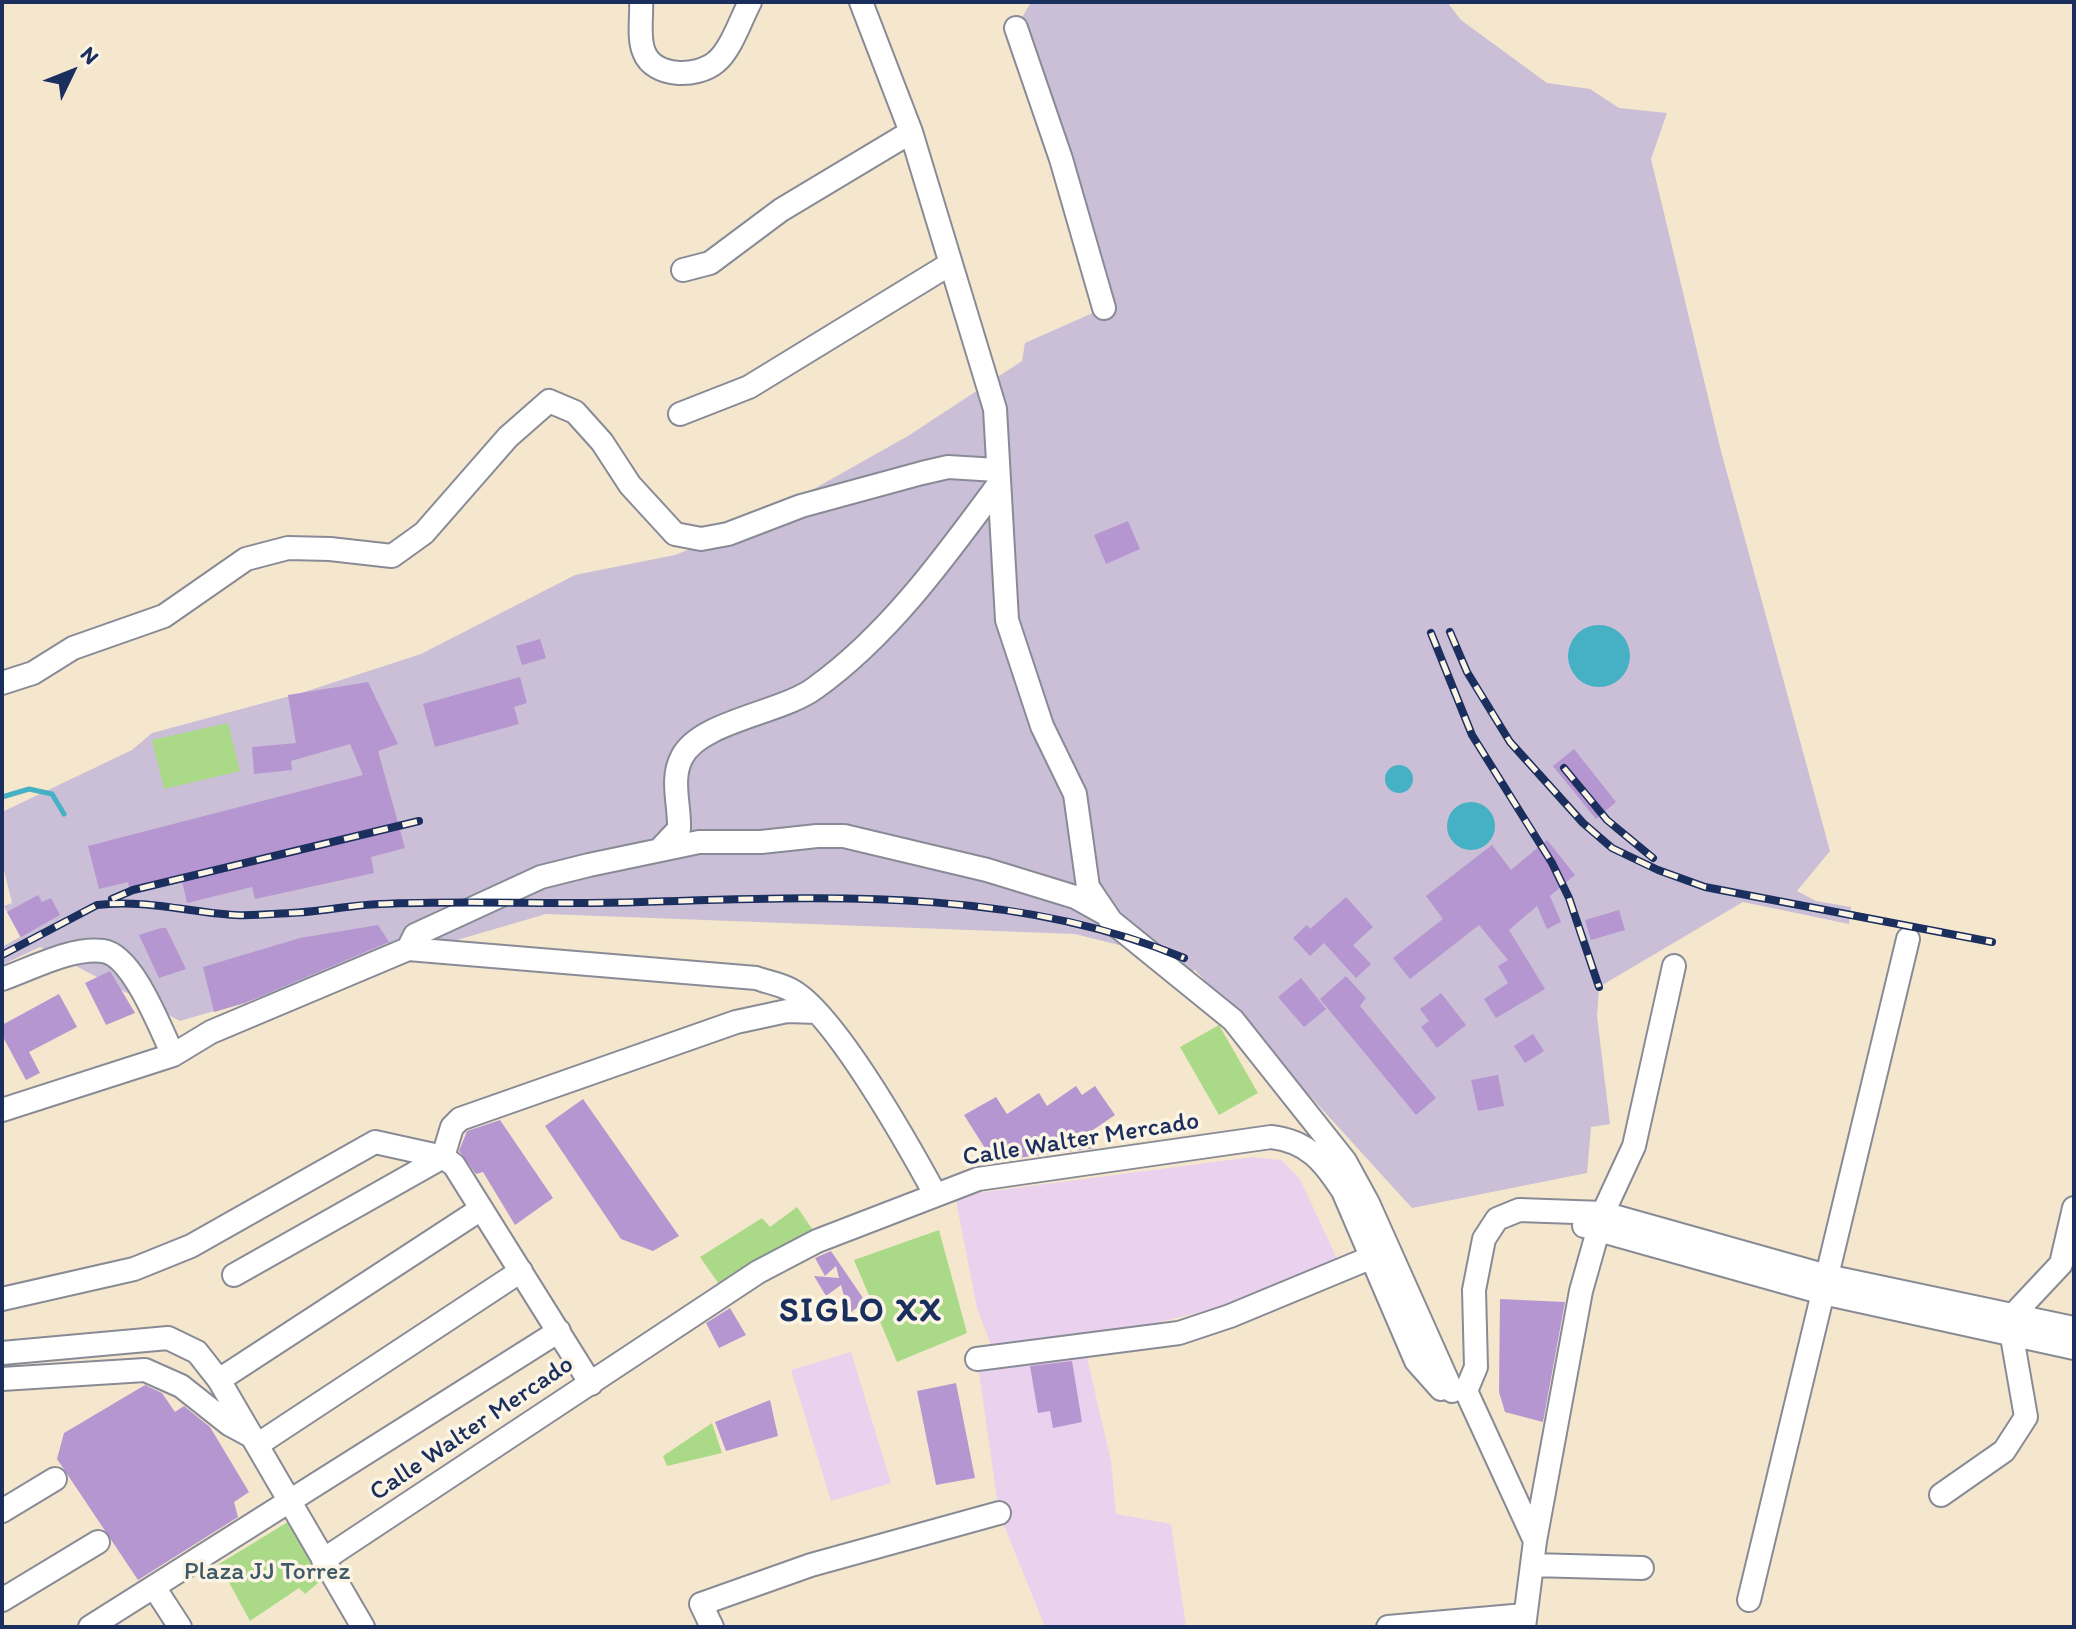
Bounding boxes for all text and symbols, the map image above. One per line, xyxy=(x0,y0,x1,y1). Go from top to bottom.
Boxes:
north arrow xyxy=(32,32,112,112)
text: N xyxy=(75,41,105,70)
street label: Calle Walter Mercado xyxy=(961,1106,1201,1174)
district label: SIGLO XX xyxy=(779,1292,943,1332)
street label: Calle Walter Mercado xyxy=(364,1349,580,1509)
park label: Plaza JJ Torrez xyxy=(184,1556,350,1588)

